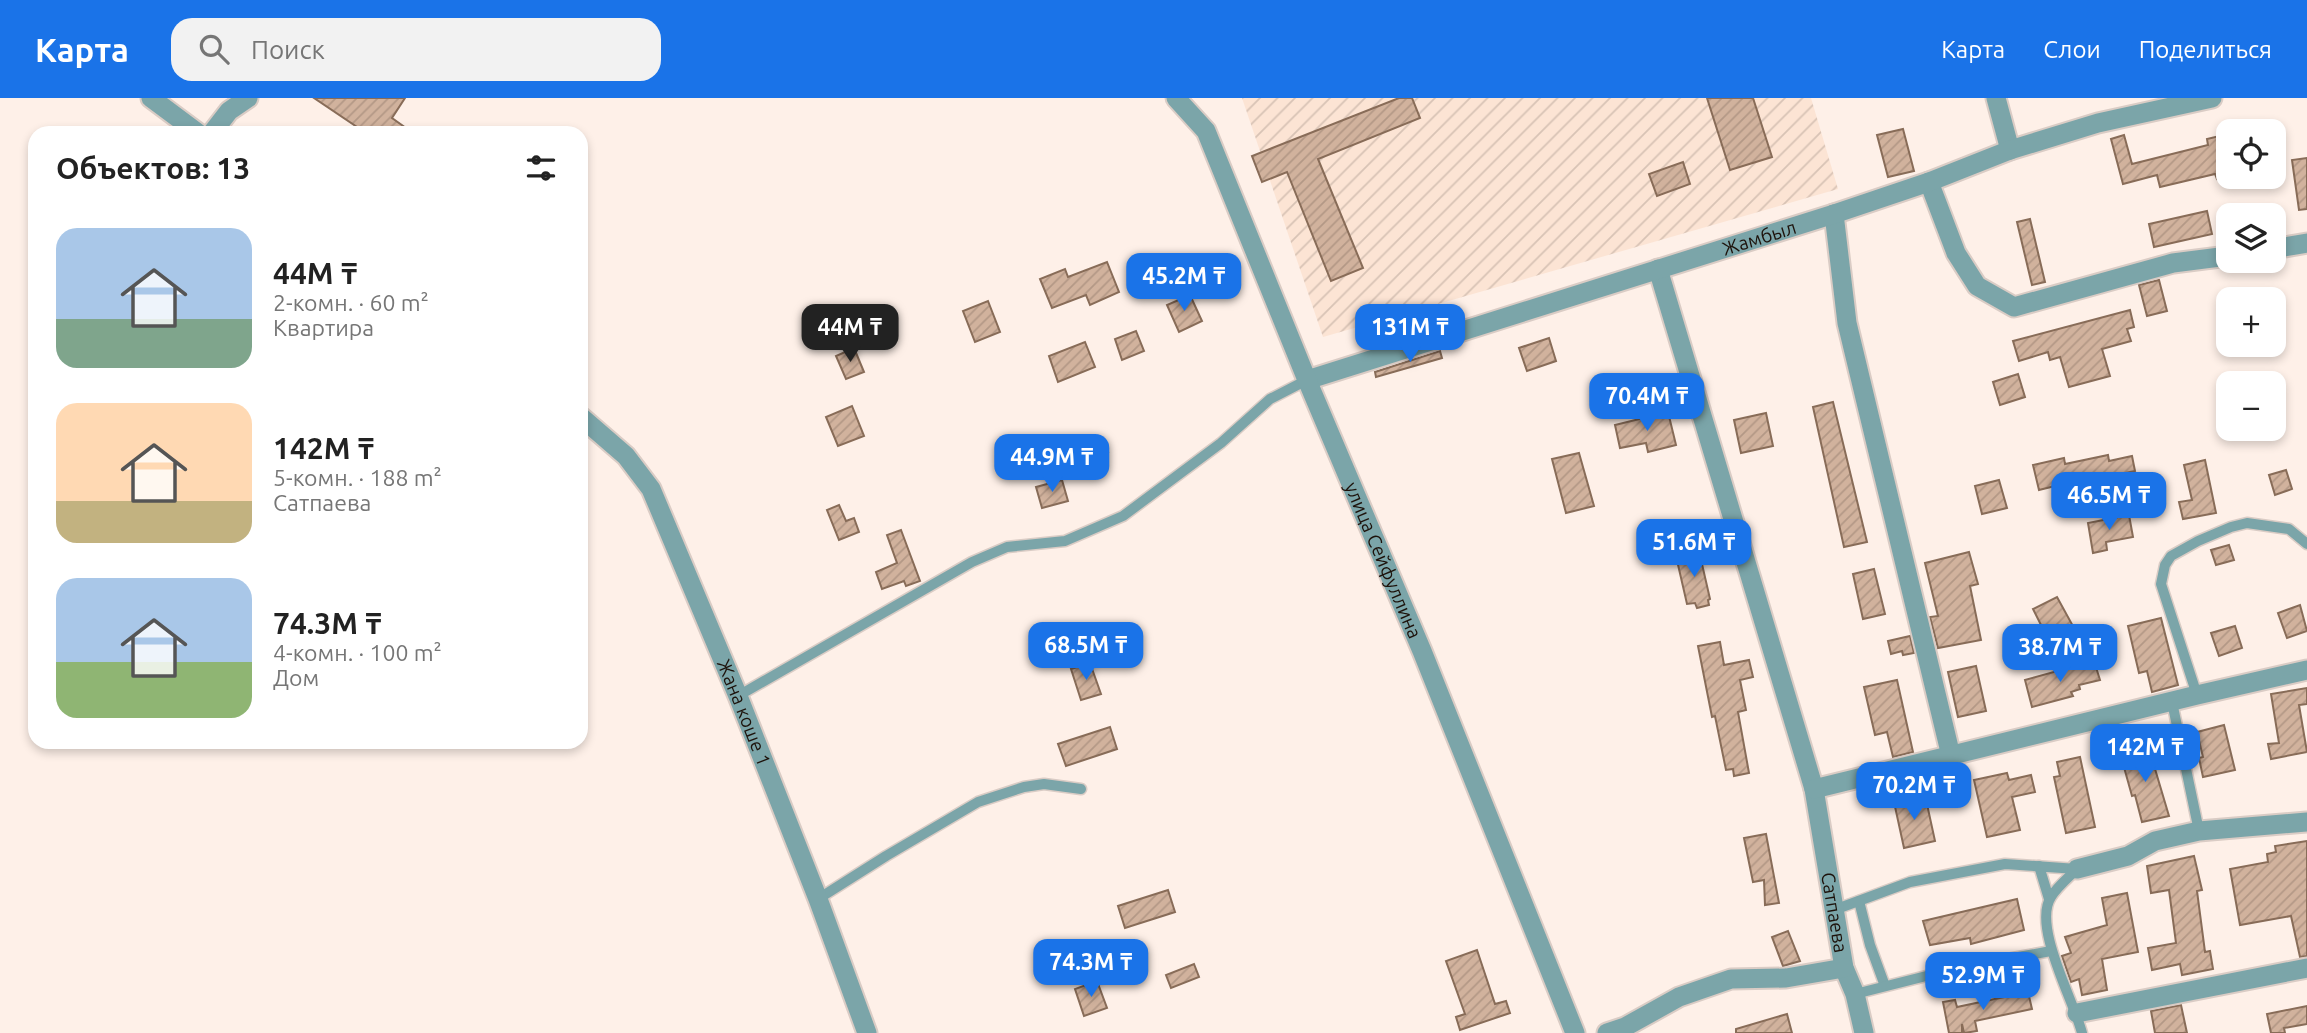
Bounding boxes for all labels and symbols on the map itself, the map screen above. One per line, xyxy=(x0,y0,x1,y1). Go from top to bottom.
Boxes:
street label: Жамбыл xyxy=(1719,216,1799,260)
pin: 45.2M ₸ xyxy=(1119,254,1249,313)
pin: 44M ₸ xyxy=(801,304,899,364)
pin: 131M ₸ xyxy=(1353,304,1467,364)
pin: 70.4M ₸ xyxy=(1582,374,1712,433)
pin: 44.9M ₸ xyxy=(987,434,1117,494)
pin: 46.5M ₸ xyxy=(2044,472,2174,532)
street label: улица Сейфуллина xyxy=(1341,479,1426,642)
pin: 51.6M ₸ xyxy=(1629,519,1759,579)
pin: 68.5M ₸ xyxy=(1021,622,1151,682)
pin: 38.7M ₸ xyxy=(1995,624,2125,684)
street label: Жана коше 1 xyxy=(713,656,775,769)
pin: 142M ₸ xyxy=(2088,724,2202,784)
pin: 70.2M ₸ xyxy=(1849,762,1979,822)
street label: Сатпаева xyxy=(1817,870,1852,954)
pin: 74.3M ₸ xyxy=(1026,940,1156,999)
pin: 52.9M ₸ xyxy=(1918,953,2048,1012)

